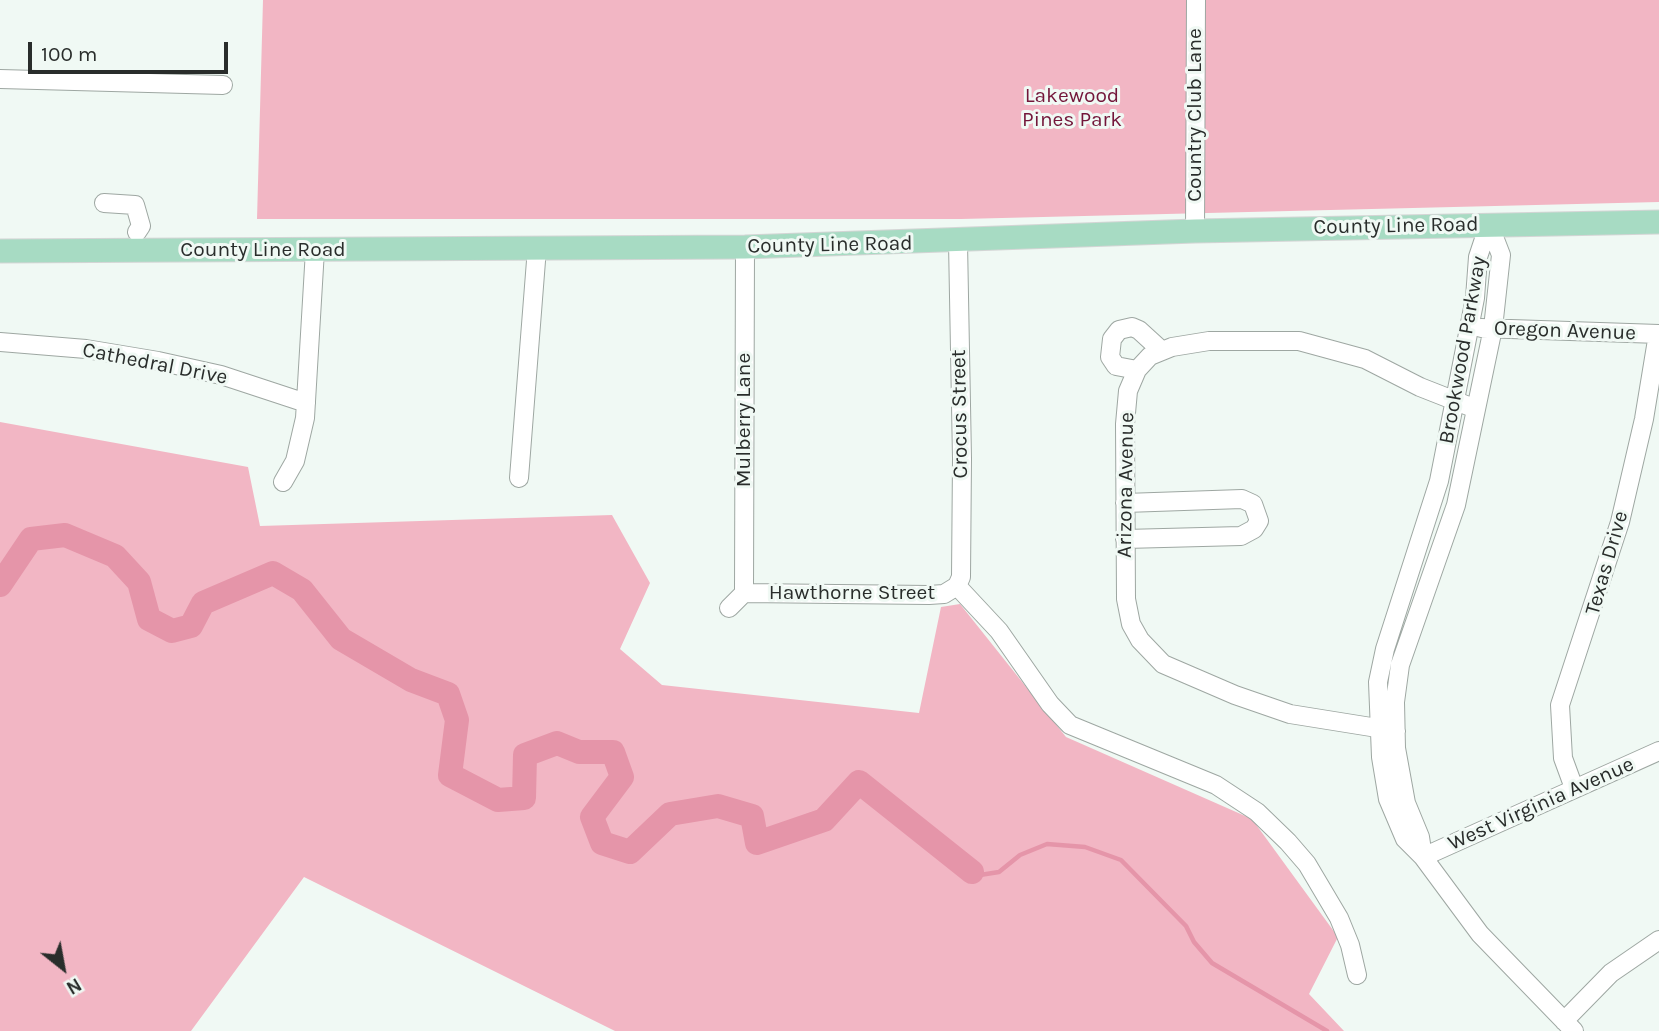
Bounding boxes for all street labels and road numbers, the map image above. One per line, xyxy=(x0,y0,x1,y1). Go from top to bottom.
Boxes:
street label: Country Club Lane xyxy=(1182,28,1208,202)
street label: County Line Road xyxy=(1313,212,1479,240)
street label: County Line Road xyxy=(747,231,913,259)
street label: County Line Road xyxy=(180,237,346,263)
street label: Brookwood Parkway xyxy=(1434,254,1492,446)
street label: Oregon Avenue xyxy=(1494,316,1636,346)
street label: Cathedral Drive xyxy=(80,338,230,390)
street label: Crocus Street xyxy=(946,349,974,479)
street label: Mulberry Lane xyxy=(731,353,757,487)
street label: Arizona Avenue xyxy=(1112,412,1140,558)
street label: Texas Drive xyxy=(1580,508,1634,618)
street label: Hawthorne Street xyxy=(769,580,935,606)
street label: West Virginia Avenue xyxy=(1444,752,1638,856)

